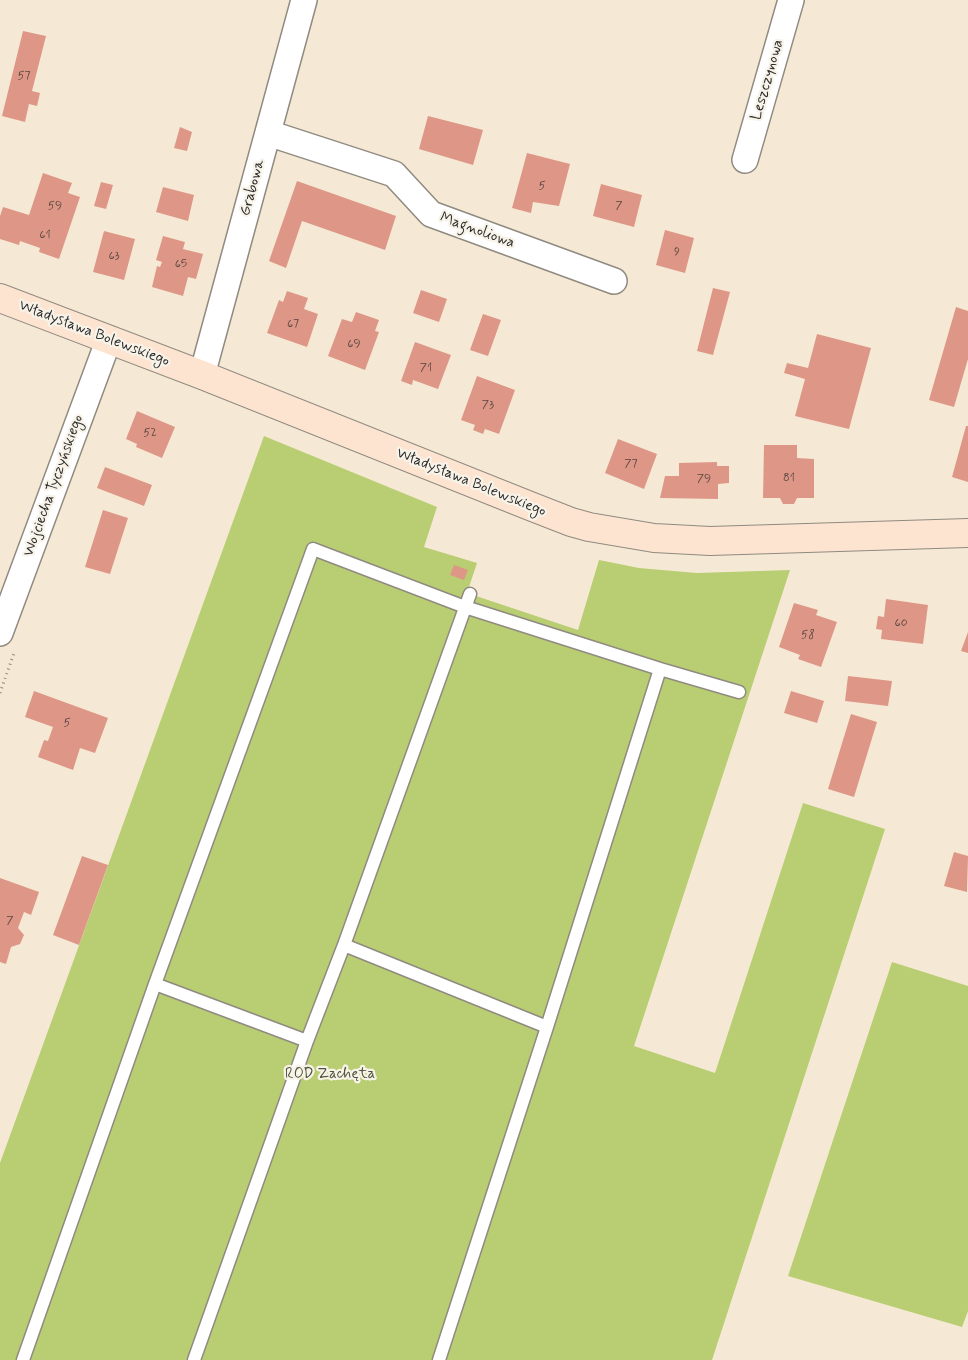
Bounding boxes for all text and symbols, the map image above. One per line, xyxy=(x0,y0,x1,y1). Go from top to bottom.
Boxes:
street label: Leszczynowa xyxy=(748,38,788,122)
house number: 57 xyxy=(17,69,31,83)
street label: Grabowa xyxy=(237,158,269,218)
house number: 5 xyxy=(538,179,546,193)
house number: 59 xyxy=(48,199,62,213)
house number: 7 xyxy=(615,199,623,213)
street label: Magnoliowa xyxy=(437,209,517,253)
house number: 61 xyxy=(39,228,51,242)
house number: 9 xyxy=(674,245,680,259)
house number: 63 xyxy=(108,249,120,263)
house number: 65 xyxy=(175,257,187,271)
street label: Władysława Bolewskiego xyxy=(16,297,172,371)
house number: 67 xyxy=(287,317,299,331)
house number: 69 xyxy=(347,337,361,351)
house number: 71 xyxy=(420,361,432,375)
house number: 73 xyxy=(482,398,494,412)
street label: Wojciecha Tyczyńskiego xyxy=(20,413,88,559)
house number: 52 xyxy=(143,426,157,440)
street label: Władysława Bolewskiego xyxy=(394,445,548,521)
house number: 77 xyxy=(624,457,638,471)
house number: 81 xyxy=(783,471,795,485)
house number: 79 xyxy=(697,472,711,486)
house number: 60 xyxy=(894,616,908,630)
house number: 58 xyxy=(801,628,815,642)
house number: 5 xyxy=(63,716,71,730)
house number: 7 xyxy=(6,914,14,928)
park label: ROD Zachęta xyxy=(285,1066,375,1084)

